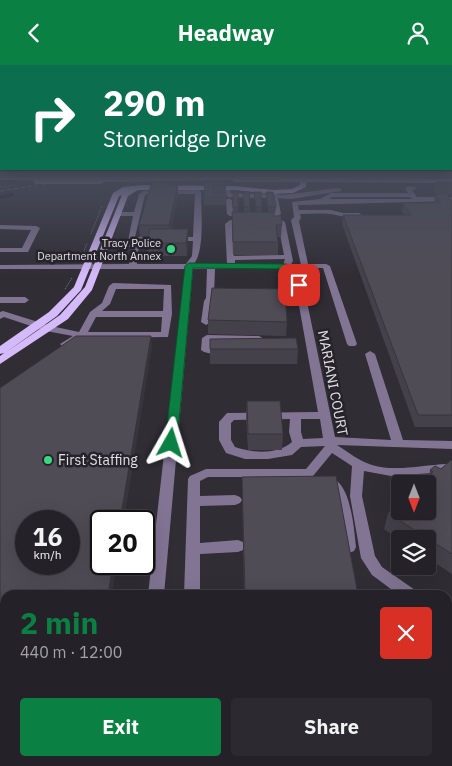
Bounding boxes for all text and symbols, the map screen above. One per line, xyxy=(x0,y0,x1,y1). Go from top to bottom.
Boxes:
text: Headway xyxy=(178,18,274,47)
icon: back xyxy=(20,19,48,47)
icon: person xyxy=(404,19,432,47)
text: 290 m xyxy=(103,80,206,126)
icon: right xyxy=(20,85,85,150)
text: Stoneridge Drive xyxy=(103,124,266,153)
place label: Tracy Police Department North Annex xyxy=(37,236,161,263)
marker: Tracy Police Department North Annex xyxy=(165,243,177,255)
pin xyxy=(278,264,320,306)
icon: arrive xyxy=(285,271,313,299)
street label: MARIANI COURT xyxy=(314,329,352,437)
position arrow xyxy=(144,416,196,468)
place label: First Staffing xyxy=(58,451,138,469)
marker: First Staffing xyxy=(42,454,54,466)
north arrow xyxy=(391,475,436,520)
map controls xyxy=(391,475,436,575)
speed limit sign: 20 xyxy=(90,510,155,575)
text: 16 xyxy=(32,520,63,553)
button: layers xyxy=(391,530,436,575)
text: km/h xyxy=(33,547,62,562)
text: 2 min xyxy=(20,603,98,642)
button: close xyxy=(380,607,432,659)
text: 440 m · 12:00 xyxy=(20,642,122,662)
button: Exit xyxy=(20,698,221,756)
button: Share xyxy=(231,698,432,756)

